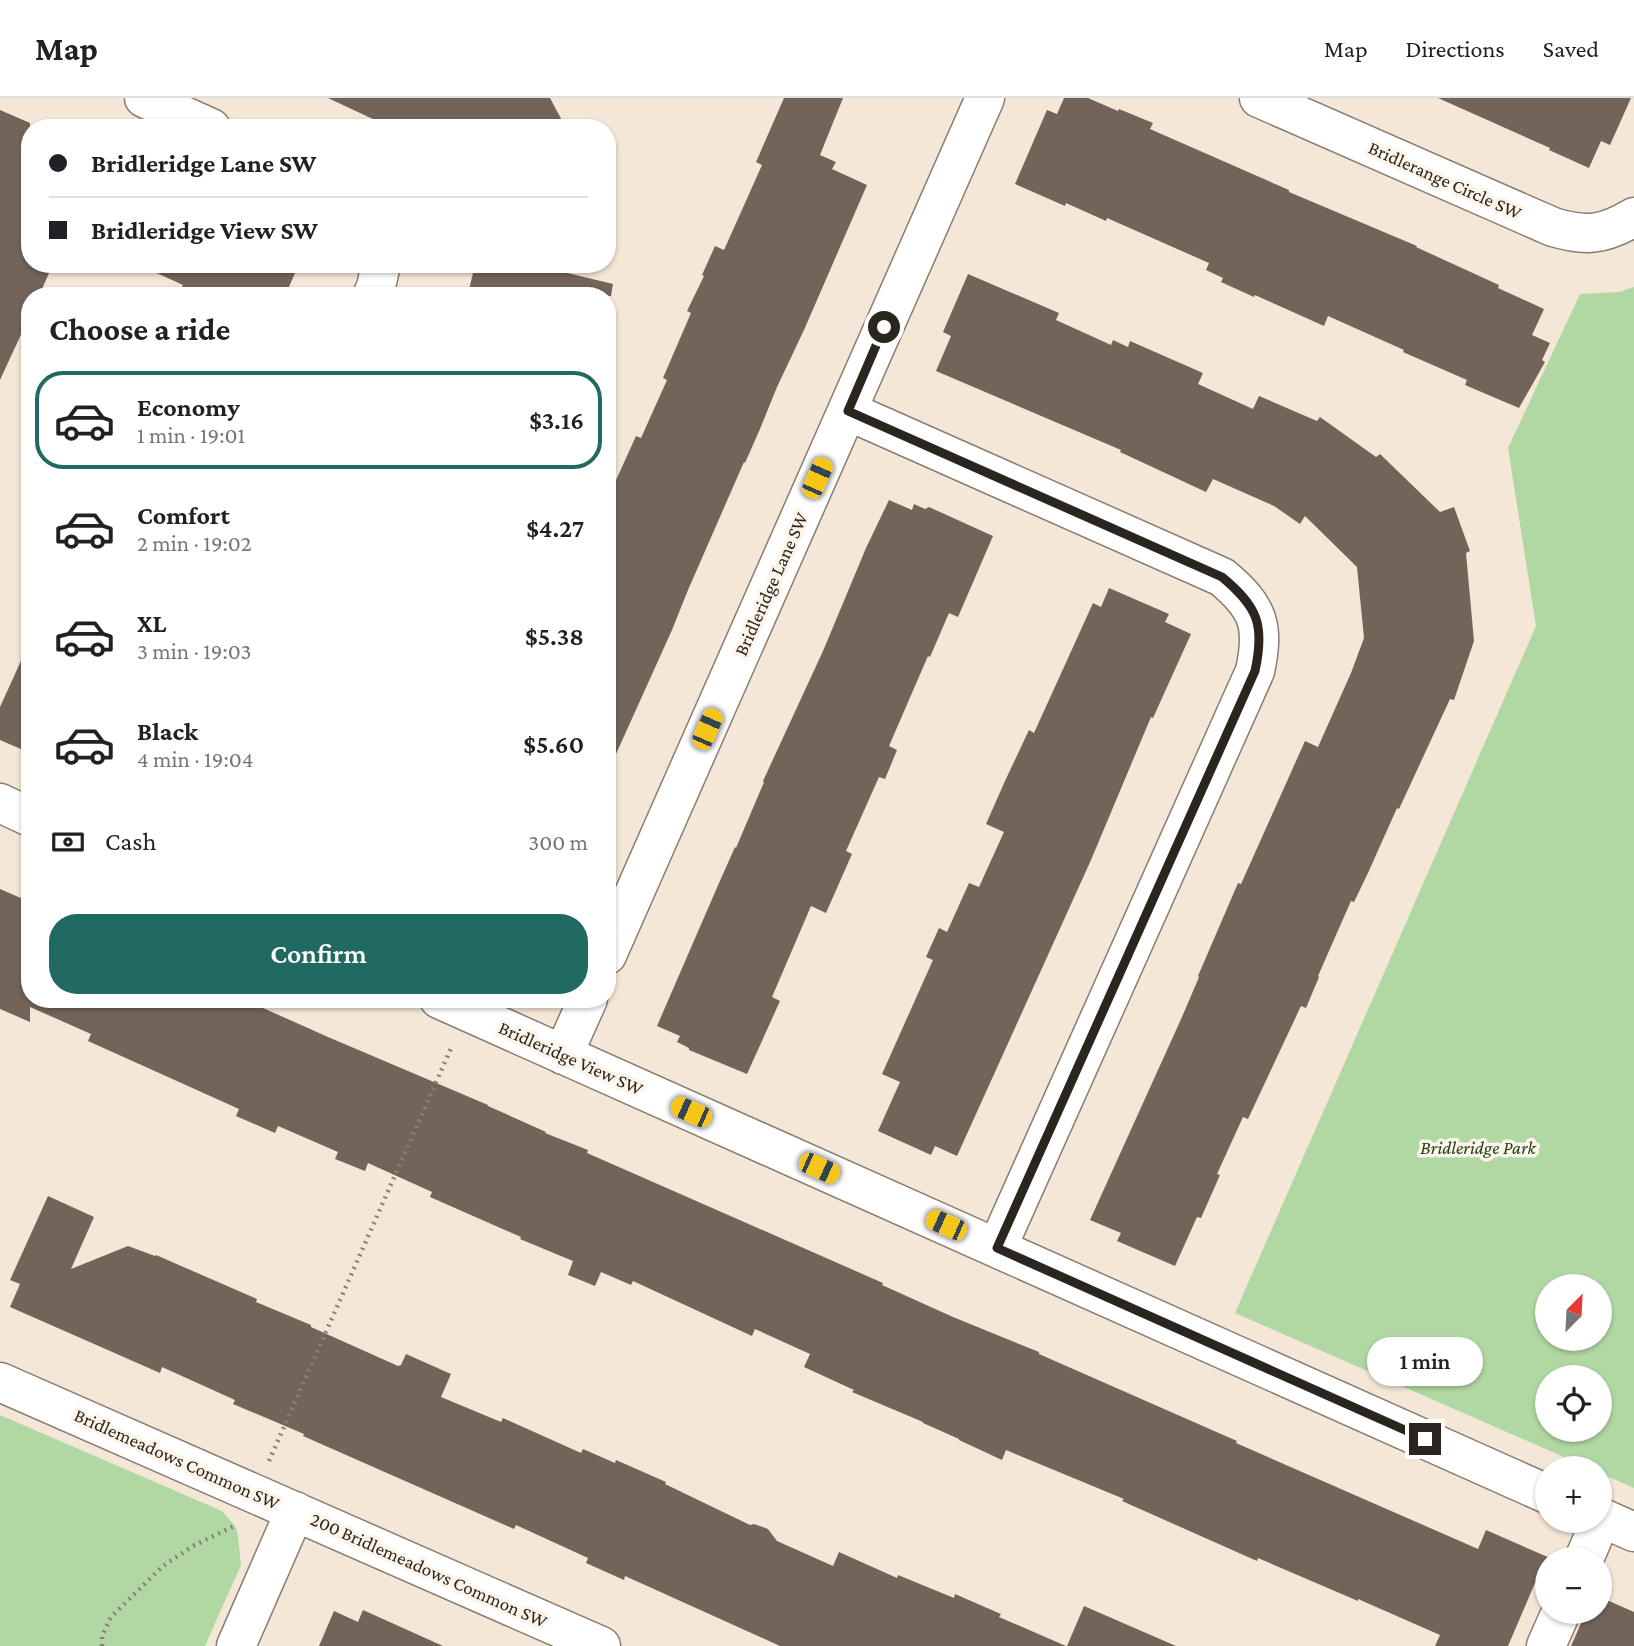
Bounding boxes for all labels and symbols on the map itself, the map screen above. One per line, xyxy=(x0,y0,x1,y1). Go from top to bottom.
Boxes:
street label: Bridlerange Circle SW xyxy=(1365,137,1525,223)
route start xyxy=(868,311,900,343)
car xyxy=(799,455,836,501)
street label: Bridleridge Lane SW xyxy=(730,509,812,659)
car xyxy=(689,706,726,752)
street label: Bridleridge View SW xyxy=(496,1017,647,1099)
car xyxy=(668,1094,715,1130)
park label: Bridleridge Park xyxy=(1420,1137,1537,1158)
car xyxy=(796,1150,843,1186)
car xyxy=(923,1207,970,1243)
north arrow xyxy=(1535,1274,1612,1351)
callout: 1 min xyxy=(1367,1338,1483,1386)
street label: Bridlemeadows Common SW xyxy=(71,1404,283,1514)
route end xyxy=(1409,1423,1441,1455)
street label: 200 Bridlemeadows Common SW xyxy=(307,1508,551,1632)

